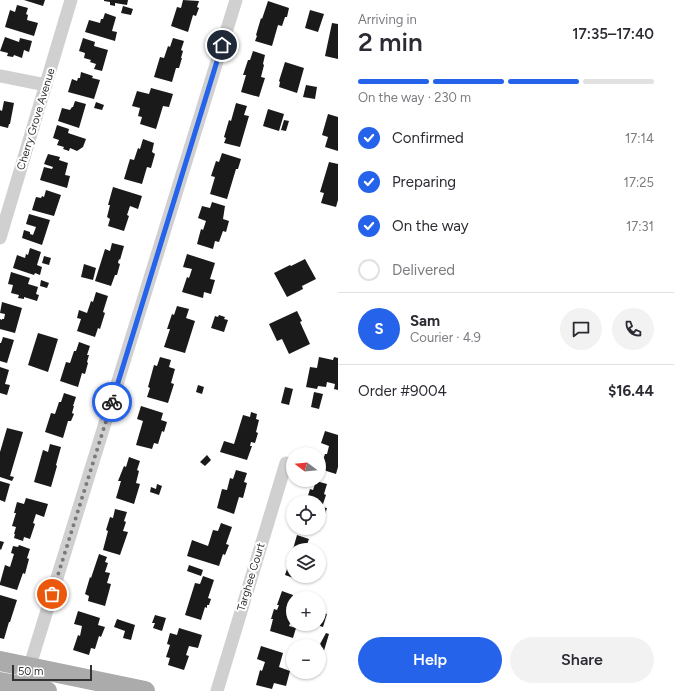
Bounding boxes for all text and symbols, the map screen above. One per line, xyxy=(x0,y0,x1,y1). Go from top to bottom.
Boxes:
text: Arriving in xyxy=(358,12,417,27)
text: 17:35–17:40 xyxy=(572,25,654,43)
text: 2 min xyxy=(358,26,423,58)
pin xyxy=(205,28,239,62)
icon: home xyxy=(211,34,233,56)
street label: Cherry Grove Avenue xyxy=(14,66,58,172)
text: On the way · 230 m xyxy=(358,90,471,105)
icon: check xyxy=(358,127,380,149)
text: Confirmed xyxy=(392,129,464,147)
text: 17:14 xyxy=(625,131,654,146)
icon: check xyxy=(358,171,380,193)
text: Preparing xyxy=(392,173,456,191)
text: 17:25 xyxy=(624,175,654,190)
icon: check xyxy=(358,215,380,237)
text: On the way xyxy=(392,217,469,235)
text: 17:31 xyxy=(626,219,654,234)
text: Delivered xyxy=(392,261,455,279)
button: chat xyxy=(560,308,602,350)
button: phone xyxy=(612,308,654,350)
text: Sam xyxy=(410,312,440,330)
text: S xyxy=(374,320,384,338)
text: Courier · 4.9 xyxy=(410,330,481,345)
courier xyxy=(92,382,132,422)
text: Order #9004 xyxy=(358,382,447,400)
text: $16.44 xyxy=(608,382,654,400)
icon: bike xyxy=(101,391,123,413)
north arrow xyxy=(286,447,326,487)
map controls xyxy=(286,447,326,679)
button: locate xyxy=(286,495,326,535)
street label: Targhee Court xyxy=(234,541,268,613)
button: layers xyxy=(286,543,326,583)
pin xyxy=(35,577,69,611)
icon: bag xyxy=(41,583,63,605)
button: + xyxy=(286,591,326,631)
button: Help xyxy=(358,637,502,683)
button: Share xyxy=(510,637,654,683)
button: − xyxy=(286,639,326,679)
scale bar xyxy=(12,663,92,682)
text: 50 m xyxy=(18,665,43,678)

